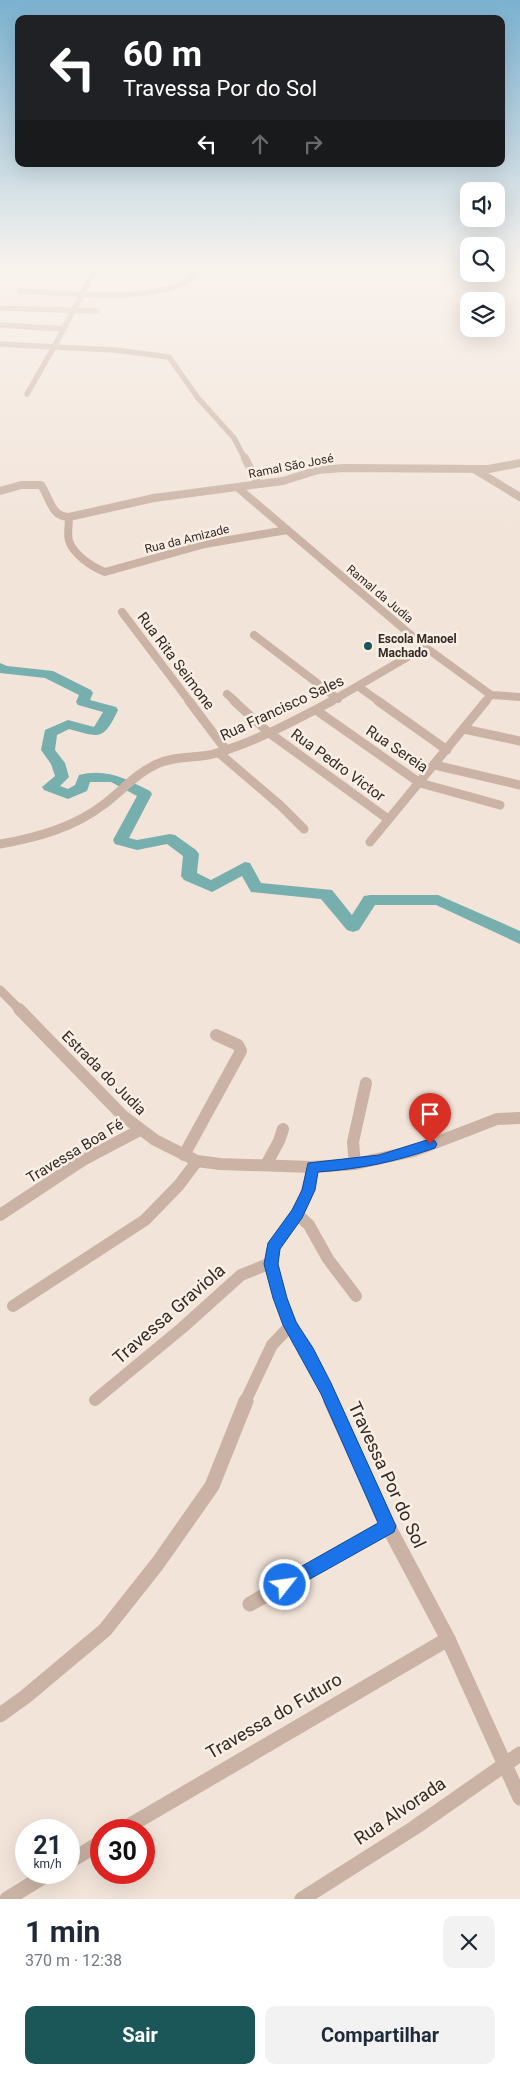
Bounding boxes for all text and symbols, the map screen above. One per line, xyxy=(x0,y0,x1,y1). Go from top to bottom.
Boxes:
text: 60 m xyxy=(123,34,202,75)
icon: left xyxy=(40,35,105,100)
text: Travessa Por do Sol xyxy=(123,76,317,101)
icon: left xyxy=(193,130,221,158)
icon: ahead xyxy=(246,130,274,158)
icon: right xyxy=(299,130,327,158)
map controls xyxy=(460,182,505,337)
button: sound xyxy=(460,182,505,227)
button: search xyxy=(460,237,505,282)
button: layers xyxy=(460,292,505,337)
street label: Ramal São José xyxy=(247,451,335,481)
street label: Rua da Amizade xyxy=(143,522,231,556)
street label: Ramal da Judia xyxy=(344,562,416,626)
street label: Rua Rita Seimone xyxy=(133,609,219,713)
place label: Escola Manoel Machado xyxy=(378,632,457,660)
marker: Escola Manoel Machado xyxy=(362,640,374,652)
street label: Rua Francisco Sales xyxy=(217,671,347,745)
street label: Rua Sereia xyxy=(363,722,431,776)
street label: Rua Pedro Victor xyxy=(287,725,389,805)
street label: Estrada do Judia xyxy=(58,1027,150,1119)
pin xyxy=(409,1093,451,1144)
icon: arrive xyxy=(416,1100,444,1128)
street label: Travessa Boa Fé xyxy=(23,1115,127,1187)
street label: Travessa Graviola xyxy=(108,1259,229,1368)
street label: Travessa Por do Sol xyxy=(344,1398,431,1551)
position arrow xyxy=(258,1558,310,1610)
street label: Travessa do Futuro xyxy=(202,1668,345,1763)
street label: Rua Alvorada xyxy=(350,1772,449,1849)
speed limit sign: 30 xyxy=(90,1819,155,1884)
text: 21 xyxy=(33,1831,62,1860)
text: km/h xyxy=(33,1857,62,1871)
text: 1 min xyxy=(25,1914,100,1949)
button: close xyxy=(443,1916,495,1968)
text: 370 m · 12:38 xyxy=(25,1951,122,1970)
button: Sair xyxy=(25,2006,255,2064)
button: Compartilhar xyxy=(265,2006,495,2064)

